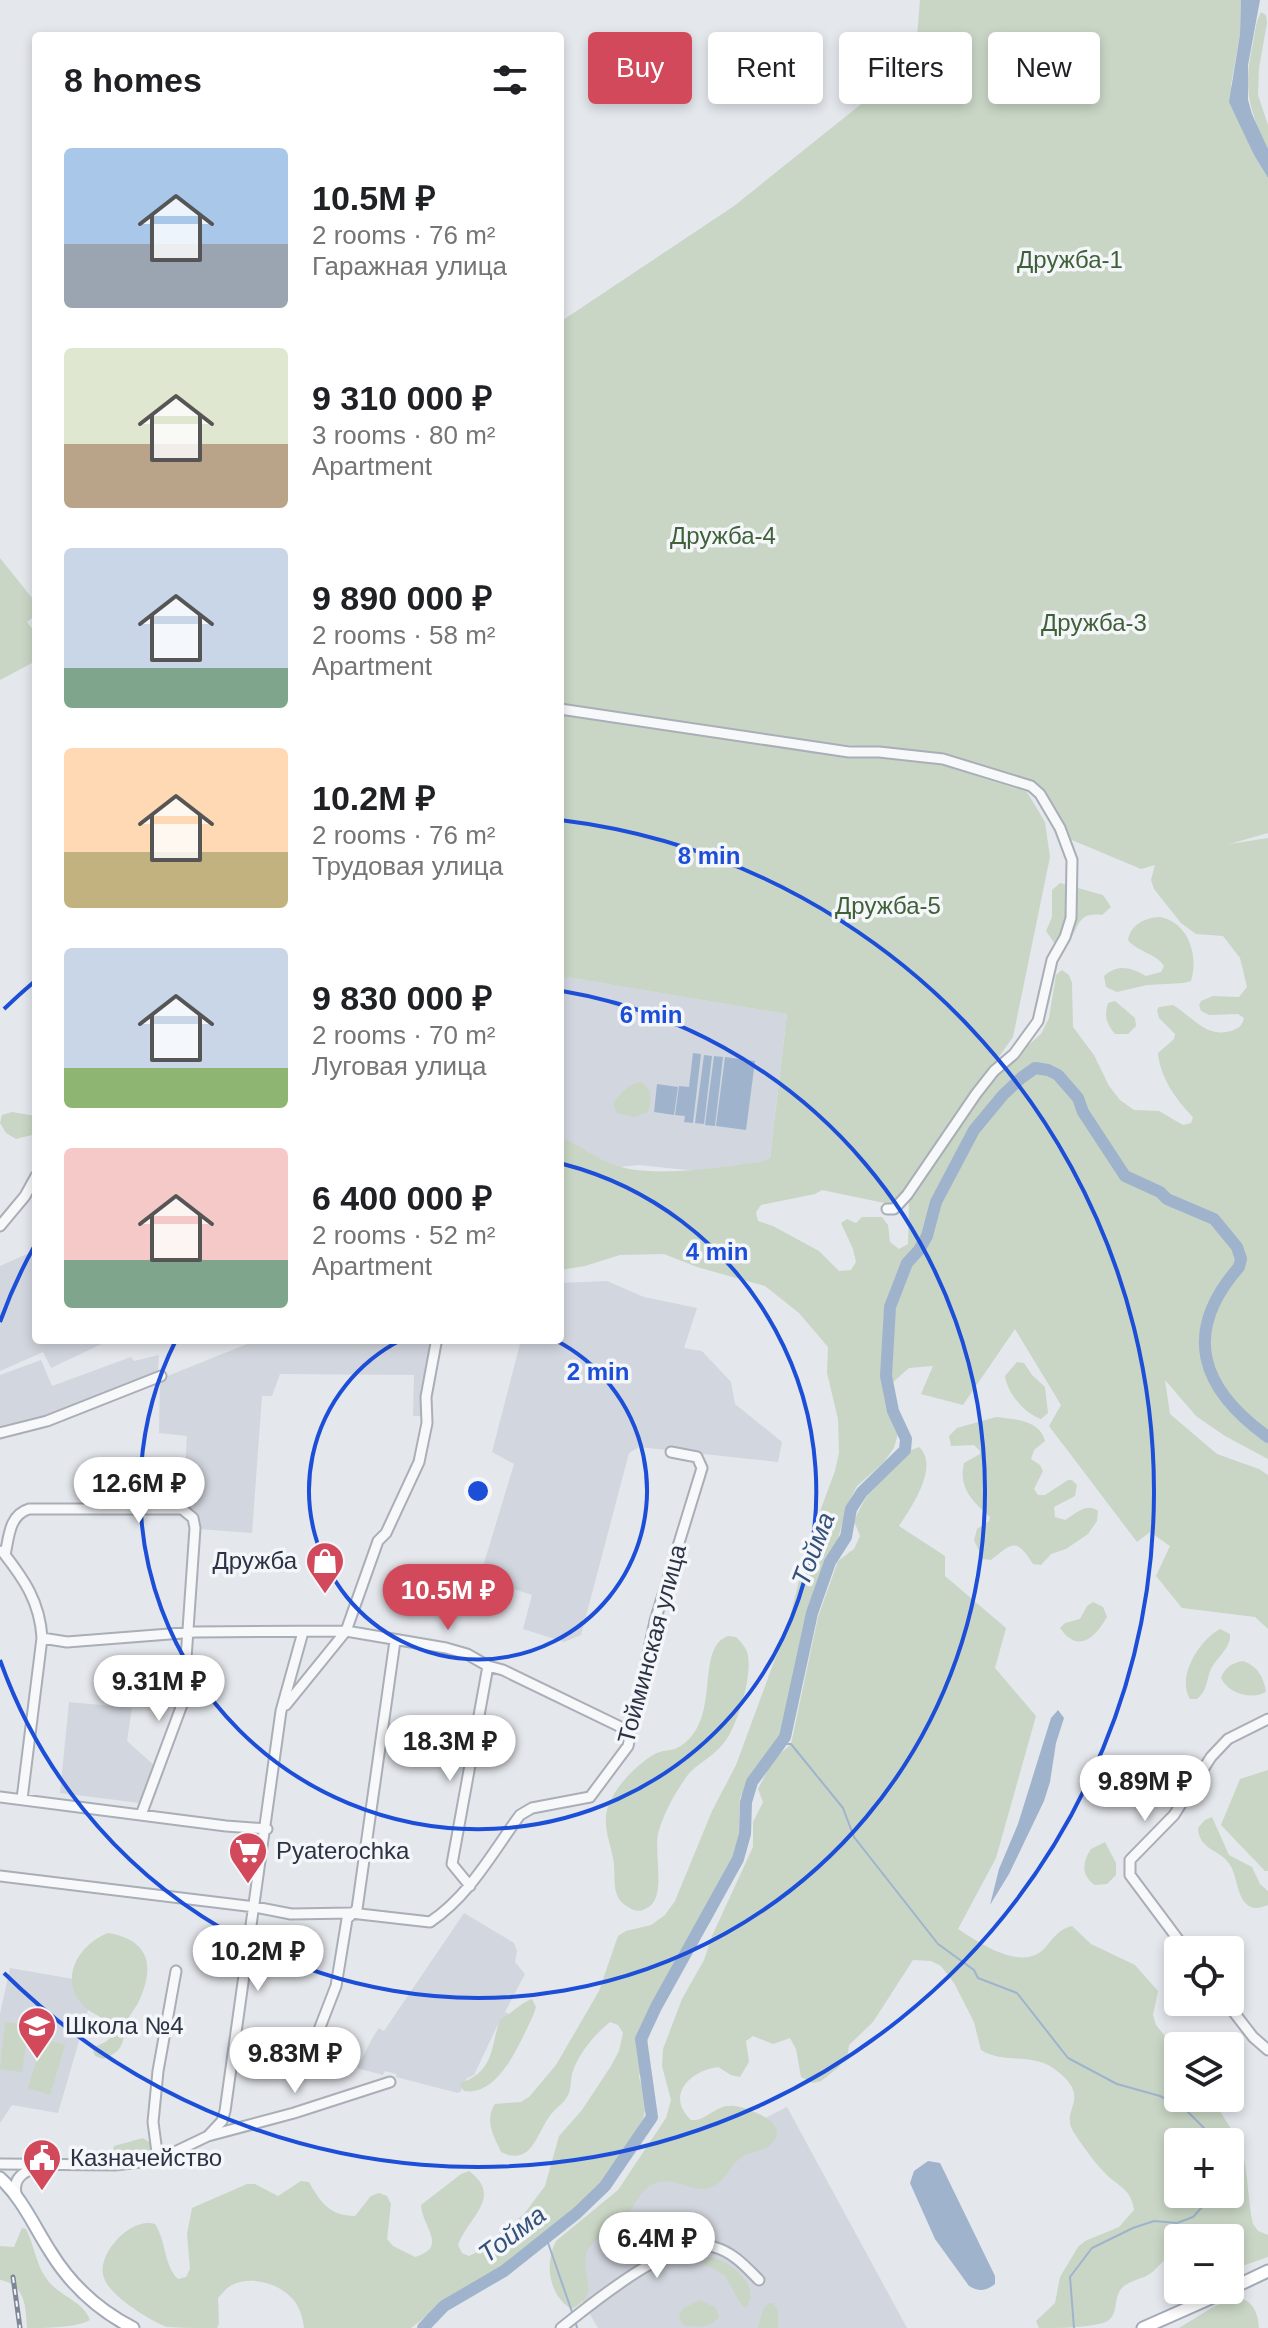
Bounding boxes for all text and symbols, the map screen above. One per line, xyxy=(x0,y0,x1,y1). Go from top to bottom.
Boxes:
chip: Buy xyxy=(588,32,692,104)
chip: Rent xyxy=(708,32,823,104)
chip: Filters xyxy=(839,32,972,104)
chip: New xyxy=(988,32,1100,104)
icon: filters xyxy=(488,58,532,102)
text: 8 homes xyxy=(64,61,202,99)
text: 10.5M ₽ xyxy=(312,179,436,217)
icon: home xyxy=(128,180,224,276)
text: 2 rooms · 76 m² xyxy=(312,220,496,250)
park label: Дружба-1 xyxy=(1017,246,1123,273)
text: Гаражная улица xyxy=(312,251,507,281)
text: 9 310 000 ₽ xyxy=(312,379,493,417)
icon: home xyxy=(128,380,224,476)
text: 3 rooms · 80 m² xyxy=(312,420,496,450)
text: Apartment xyxy=(312,451,432,481)
park label: Дружба-4 xyxy=(670,522,776,549)
text: 9 890 000 ₽ xyxy=(312,579,493,617)
icon: home xyxy=(128,580,224,676)
park label: Дружба-3 xyxy=(1041,609,1147,636)
text: 2 rooms · 58 m² xyxy=(312,620,496,650)
text: Apartment xyxy=(312,651,432,681)
text: 10.2M ₽ xyxy=(312,779,436,817)
icon: home xyxy=(128,780,224,876)
text: 2 rooms · 76 m² xyxy=(312,820,496,850)
text: 8 min xyxy=(678,842,740,869)
text: Трудовая улица xyxy=(312,851,503,881)
park label: Дружба-5 xyxy=(835,892,941,919)
text: 9 830 000 ₽ xyxy=(312,979,493,1017)
icon: home xyxy=(128,980,224,1076)
text: 6 min xyxy=(620,1001,682,1028)
text: 2 rooms · 70 m² xyxy=(312,1020,496,1050)
text: Луговая улица xyxy=(312,1051,486,1081)
text: 6 400 000 ₽ xyxy=(312,1179,493,1217)
icon: home xyxy=(128,1180,224,1276)
text: 2 rooms · 52 m² xyxy=(312,1220,496,1250)
text: 4 min xyxy=(686,1238,748,1265)
text: Apartment xyxy=(312,1251,432,1281)
text: 2 min xyxy=(567,1358,629,1385)
pin: 12.6M ₽ xyxy=(65,1457,213,1525)
text: 12.6M ₽ xyxy=(92,1468,186,1498)
centre of rings xyxy=(464,1477,492,1505)
water label: Тойма xyxy=(785,1508,841,1590)
shop icon: Дружба xyxy=(304,1540,346,1595)
street label: Тойминская улица xyxy=(612,1541,691,1746)
place label: Дружба xyxy=(213,1547,298,1574)
pin: 10.5M ₽ xyxy=(374,1564,522,1632)
text: 10.5M ₽ xyxy=(401,1575,495,1605)
pin: 9.31M ₽ xyxy=(85,1655,233,1723)
text: 9.31M ₽ xyxy=(112,1666,206,1696)
pin: 18.3M ₽ xyxy=(376,1715,524,1783)
text: 18.3M ₽ xyxy=(403,1726,497,1756)
pin: 9.89M ₽ xyxy=(1071,1755,1219,1823)
text: 9.89M ₽ xyxy=(1098,1766,1192,1796)
supermarket icon: Pyaterochka xyxy=(227,1830,269,1885)
place label: Pyaterochka xyxy=(276,1837,410,1864)
pin: 10.2M ₽ xyxy=(184,1925,332,1993)
text: 10.2M ₽ xyxy=(211,1936,305,1966)
map controls xyxy=(1164,1936,1244,2304)
button: locate xyxy=(1164,1936,1244,2016)
school or university icon: Школа №4 xyxy=(16,2005,58,2060)
place label: Школа №4 xyxy=(65,2012,184,2039)
pin: 9.83M ₽ xyxy=(221,2027,369,2095)
button: layers xyxy=(1164,2032,1244,2112)
text: 9.83M ₽ xyxy=(248,2038,342,2068)
button: + xyxy=(1164,2128,1244,2208)
public building icon: Казначейство xyxy=(21,2137,63,2192)
place label: Казначейство xyxy=(70,2144,222,2171)
water label: Тойма xyxy=(473,2199,551,2269)
pin: 6.4M ₽ xyxy=(592,2212,722,2280)
text: 6.4M ₽ xyxy=(617,2223,697,2253)
button: − xyxy=(1164,2224,1244,2304)

